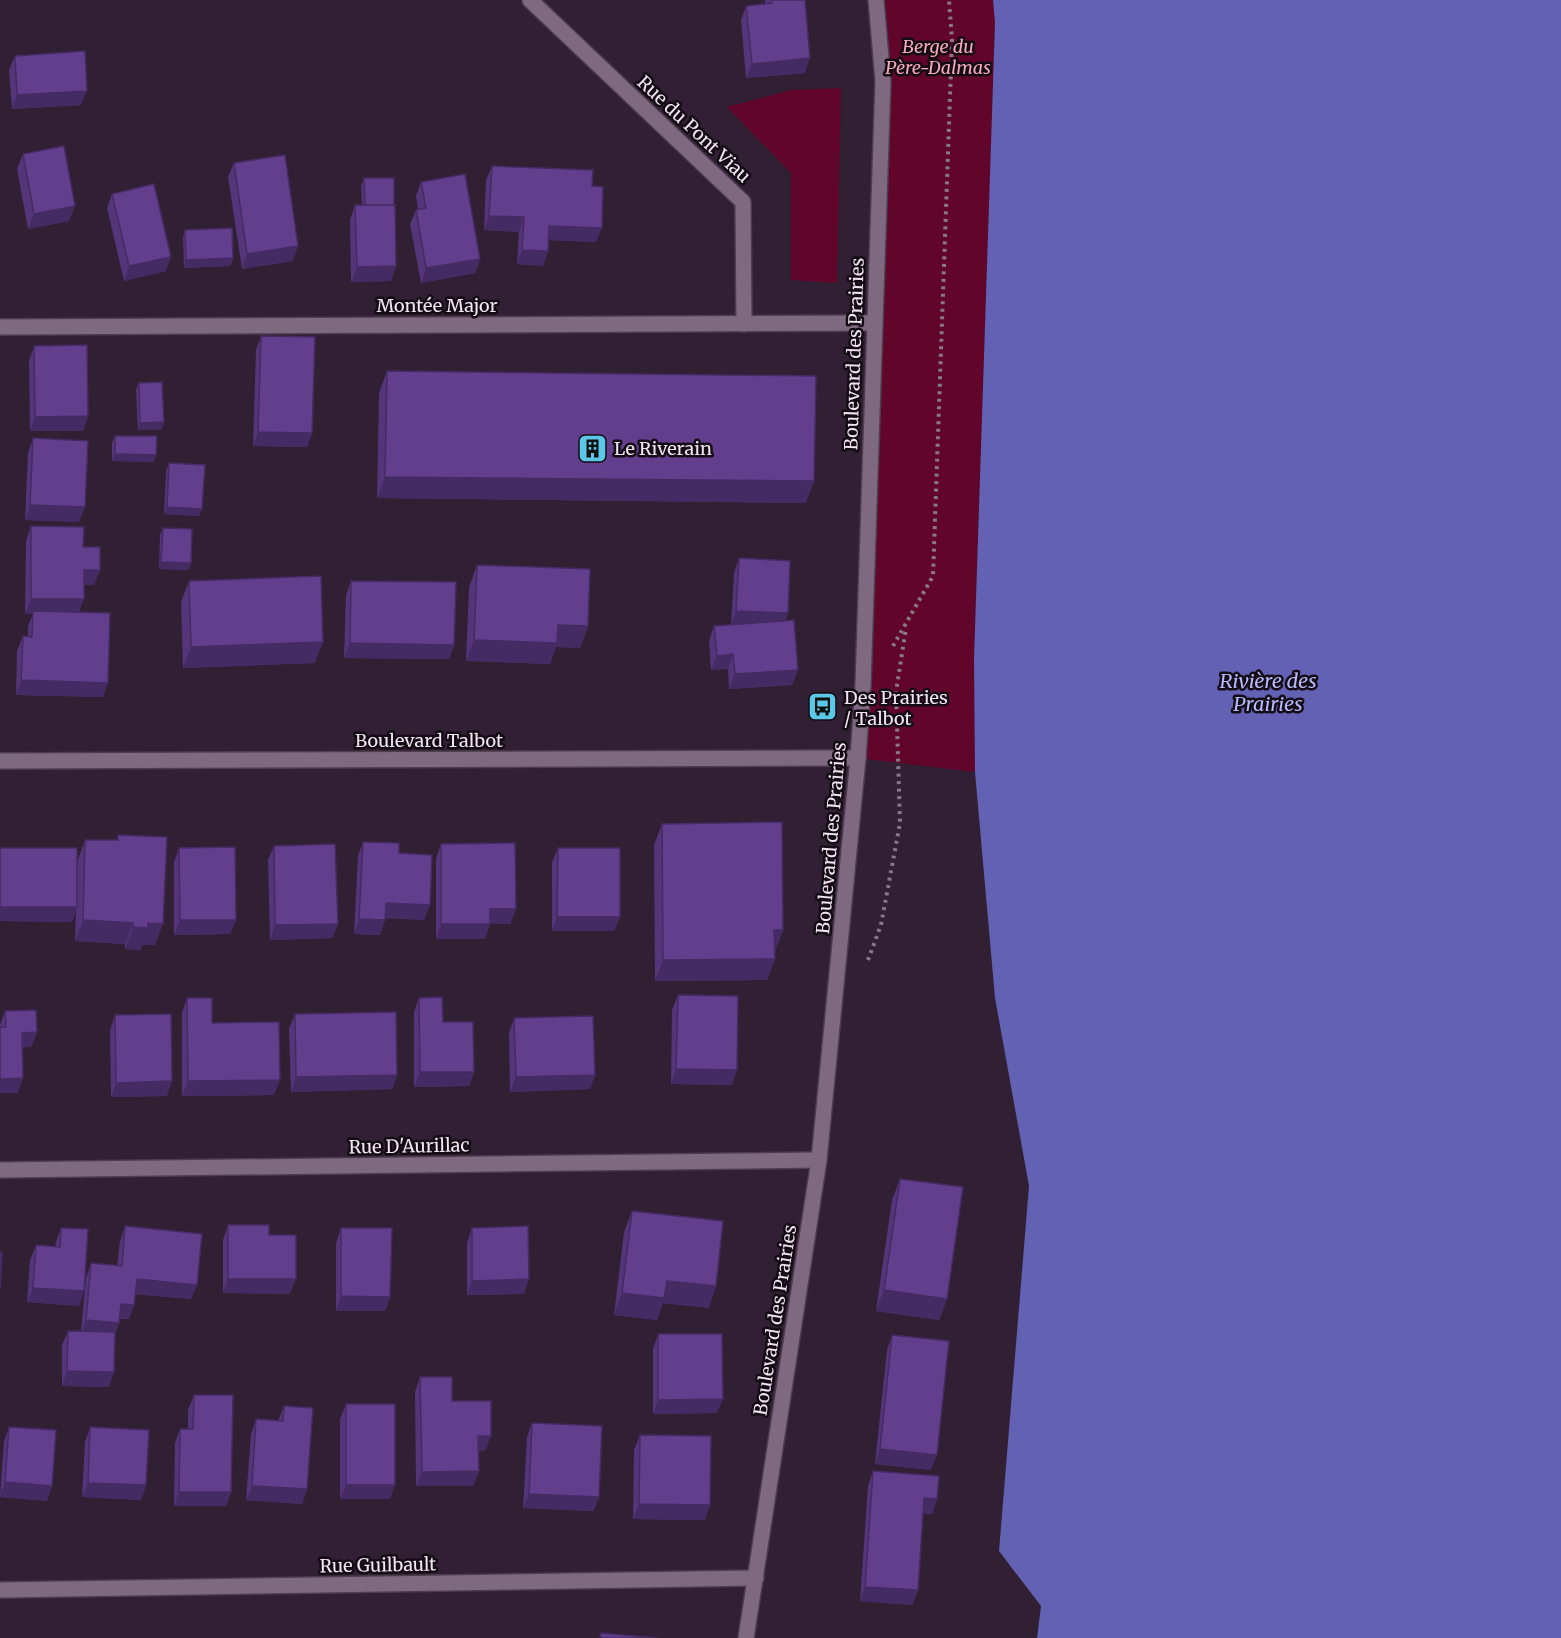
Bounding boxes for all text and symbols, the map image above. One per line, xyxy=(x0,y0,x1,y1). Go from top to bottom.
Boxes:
park label: Berge du Père-Dalmas xyxy=(885,35,991,79)
street label: Rue du Pont Viau xyxy=(633,71,755,187)
street label: Boulevard des Prairies xyxy=(839,257,869,451)
street label: Montée Major xyxy=(376,294,498,317)
building icon: Le Riverain xyxy=(577,432,609,464)
place label: Le Riverain xyxy=(614,437,712,460)
water label: Rivière des Prairies xyxy=(1219,668,1317,716)
place label: Des Prairies / Talbot xyxy=(844,686,948,730)
bus stop icon: Des Prairies / Talbot xyxy=(807,691,839,723)
street label: Boulevard Talbot xyxy=(355,729,503,752)
street label: Boulevard des Prairies xyxy=(811,741,851,935)
street label: Rue D'Aurillac xyxy=(348,1133,470,1159)
street label: Boulevard des Prairies xyxy=(749,1223,801,1417)
street label: Rue Guilbault xyxy=(320,1552,436,1578)

